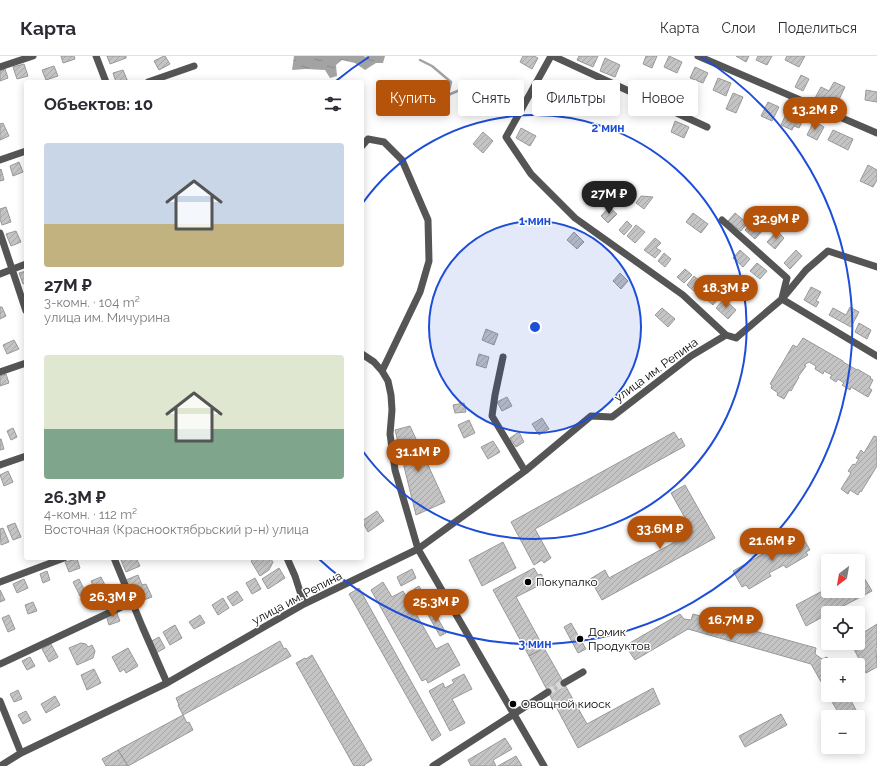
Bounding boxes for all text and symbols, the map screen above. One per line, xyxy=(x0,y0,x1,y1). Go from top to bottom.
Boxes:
text: Карта xyxy=(20,17,76,39)
text: Карта xyxy=(660,20,699,36)
text: Слои xyxy=(721,20,756,36)
text: Поделиться xyxy=(778,20,857,36)
chip: Купить xyxy=(376,80,450,116)
chip: Снять xyxy=(458,80,524,116)
chip: Фильтры xyxy=(532,80,620,116)
chip: Новое xyxy=(628,80,698,116)
icon: filters xyxy=(322,93,344,115)
text: Объектов: 10 xyxy=(44,94,153,114)
pin: 13.2M ₽ xyxy=(778,97,852,131)
text: 13.2M ₽ xyxy=(792,102,838,117)
text: 2 мин xyxy=(591,121,625,135)
icon: home xyxy=(158,169,230,241)
pin: 27M ₽ xyxy=(581,181,637,215)
text: 27M ₽ xyxy=(591,186,627,201)
pin: 32.9M ₽ xyxy=(739,206,813,240)
text: 32.9M ₽ xyxy=(752,211,800,226)
text: 1 мин xyxy=(519,214,551,228)
text: 27M ₽ xyxy=(44,275,92,295)
pin: 18.3M ₽ xyxy=(689,275,763,309)
text: 18.3M ₽ xyxy=(703,280,749,295)
text: 3-комн. · 104 m² xyxy=(44,295,140,310)
text: улица им. Мичурина xyxy=(44,310,170,325)
centre of rings xyxy=(528,320,542,334)
street label: улица им. Репина xyxy=(611,335,701,405)
icon: home xyxy=(158,381,230,453)
pin: 31.1M ₽ xyxy=(381,439,455,473)
text: 31.1M ₽ xyxy=(396,444,440,459)
text: 26.3M ₽ xyxy=(44,487,106,507)
text: 4-комн. · 112 m² xyxy=(44,507,137,522)
pin: 33.6M ₽ xyxy=(623,516,697,550)
text: 33.6M ₽ xyxy=(636,521,684,536)
text: Восточная (Краснооктябрьский р-н) улица xyxy=(44,522,309,537)
pin: 21.6M ₽ xyxy=(735,528,809,562)
text: 21.6M ₽ xyxy=(749,533,795,548)
north arrow xyxy=(821,554,865,598)
map controls xyxy=(821,554,865,754)
street label: улица им. Репина xyxy=(250,568,344,628)
place label: Покупалко xyxy=(536,575,598,589)
marker: Покупалко xyxy=(523,577,533,587)
pin: 26.3M ₽ xyxy=(76,584,150,618)
text: 26.3M ₽ xyxy=(89,589,137,604)
pin: 25.3M ₽ xyxy=(399,589,473,623)
text: 25.3M ₽ xyxy=(413,594,459,609)
button: locate xyxy=(821,606,865,650)
pin: 16.7M ₽ xyxy=(694,607,768,641)
text: 16.7M ₽ xyxy=(708,612,754,627)
place label: Домик Продуктов xyxy=(588,625,650,653)
marker: Домик Продуктов xyxy=(575,634,585,644)
text: 3 мин xyxy=(519,637,551,651)
button: + xyxy=(821,658,865,702)
place label: Овощной киоск xyxy=(521,697,611,711)
marker: Овощной киоск xyxy=(508,699,518,709)
button: − xyxy=(821,710,865,754)

